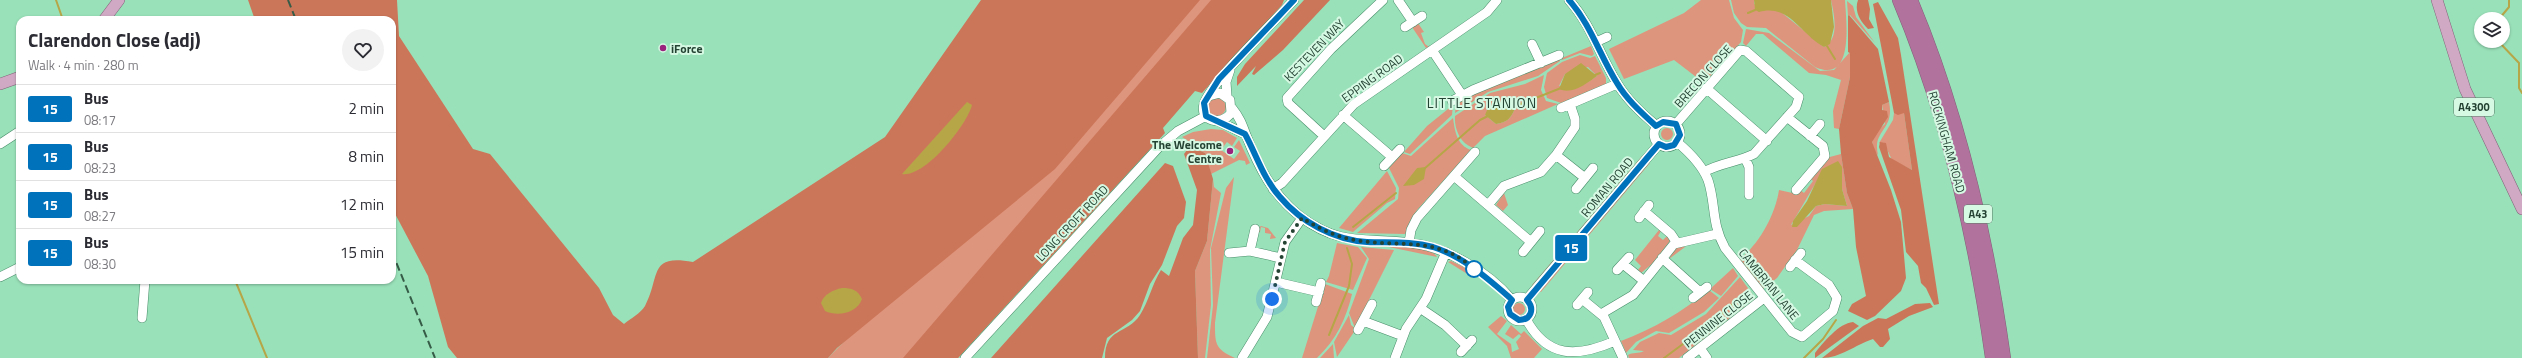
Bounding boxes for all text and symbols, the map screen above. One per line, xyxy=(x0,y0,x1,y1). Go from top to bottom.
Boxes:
map controls xyxy=(2474,12,2510,48)
button: layers xyxy=(2474,12,2510,48)
street label: KESTEVEN WAY xyxy=(1279,14,1349,86)
text: Clarendon Close (adj) xyxy=(28,25,201,54)
button: heart xyxy=(342,29,384,71)
place label: iForce xyxy=(671,39,703,58)
street label: BRECON CLOSE xyxy=(1669,40,1737,112)
marker: iForce xyxy=(658,43,668,53)
street label: EPPING ROAD xyxy=(1337,49,1407,107)
text: Walk · 4 min · 280 m xyxy=(28,55,139,75)
text: Bus xyxy=(84,87,109,110)
street label: ROCKINGHAM ROAD xyxy=(1923,89,1971,195)
district label: LITTLE STANION xyxy=(1427,92,1537,113)
text: 2 min xyxy=(348,97,384,120)
text: 15 xyxy=(42,98,58,119)
road number: A4300 xyxy=(2454,98,2494,116)
text: 08:17 xyxy=(84,110,116,130)
text: Bus xyxy=(84,135,109,158)
place label: The Welcome Centre xyxy=(1152,135,1222,168)
text: 8 min xyxy=(348,145,384,168)
text: 15 xyxy=(42,146,58,167)
marker: The Welcome Centre xyxy=(1225,146,1235,156)
street label: ROMAN ROAD xyxy=(1576,153,1638,221)
text: 08:23 xyxy=(84,158,116,178)
street label: LONG CROFT ROAD xyxy=(1031,180,1113,266)
text: Bus xyxy=(84,183,109,206)
text: 12 min xyxy=(340,193,384,216)
text: 15 xyxy=(42,194,58,215)
road number: A43 xyxy=(1964,205,1992,223)
text: 08:27 xyxy=(84,206,116,226)
text: Bus xyxy=(84,231,109,254)
line badge: 15 xyxy=(1553,235,1589,261)
text: 15 xyxy=(1563,237,1579,258)
text: 15 min xyxy=(340,241,384,264)
text: 15 xyxy=(42,242,58,263)
street label: CAMBRIAN LANE xyxy=(1734,244,1804,324)
text: 08:30 xyxy=(84,254,116,274)
unlabelled marker xyxy=(1465,260,1483,278)
street label: PENNINE CLOSE xyxy=(1679,286,1757,352)
your location xyxy=(1262,289,1282,309)

